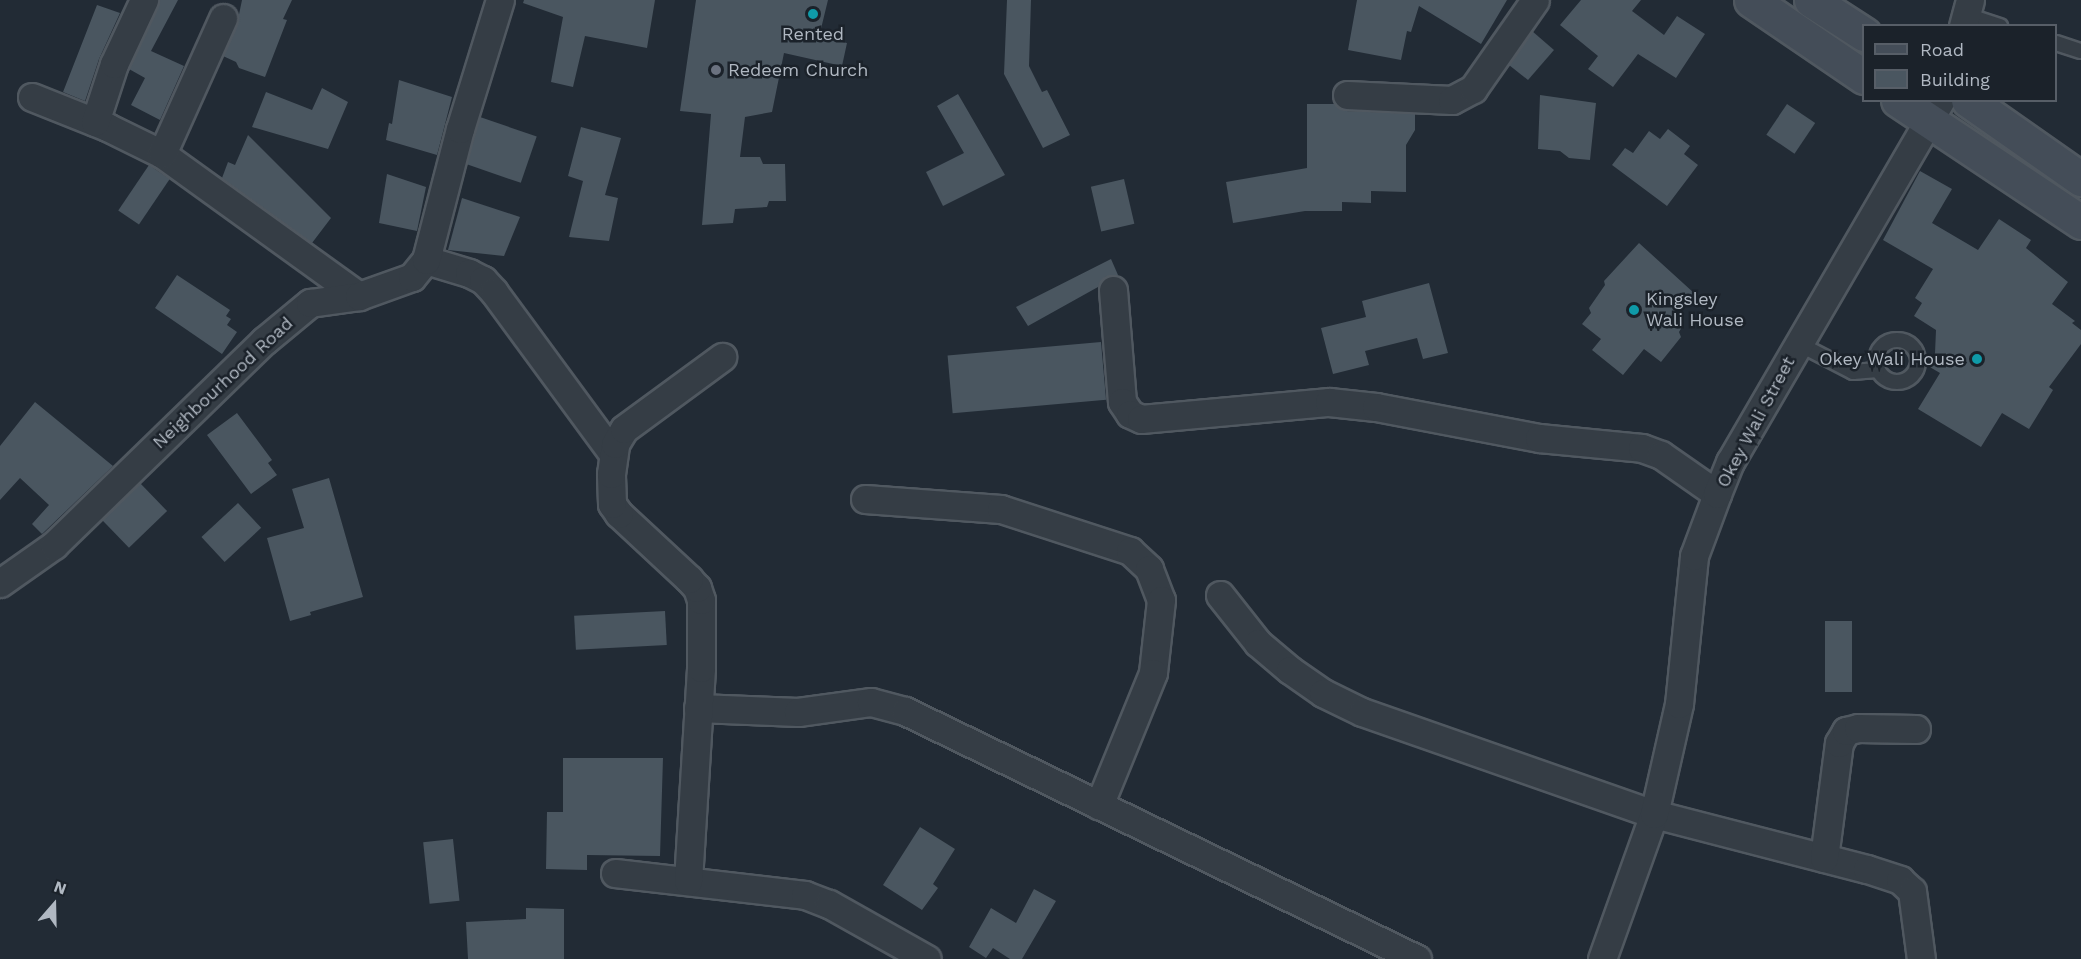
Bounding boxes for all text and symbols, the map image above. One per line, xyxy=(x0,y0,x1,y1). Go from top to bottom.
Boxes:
marker: Rented xyxy=(806,7,820,21)
place label: Rented xyxy=(782,23,844,45)
legend xyxy=(1862,24,2057,102)
text: Road xyxy=(1920,39,1964,60)
place label: Redeem Church xyxy=(728,59,868,81)
marker: Redeem Church xyxy=(709,63,723,77)
text: Building xyxy=(1920,69,1990,90)
place label: Kingsley Wali House xyxy=(1646,289,1744,332)
marker: Kingsley Wali House xyxy=(1627,303,1641,317)
street label: Neighbourhood Road xyxy=(148,312,298,454)
place label: Okey Wali House xyxy=(1818,348,1965,370)
street label: Okey Wali Street xyxy=(1712,352,1800,492)
marker: Okey Wali House xyxy=(1970,352,1984,366)
north arrow xyxy=(24,875,84,935)
text: N xyxy=(51,877,69,899)

